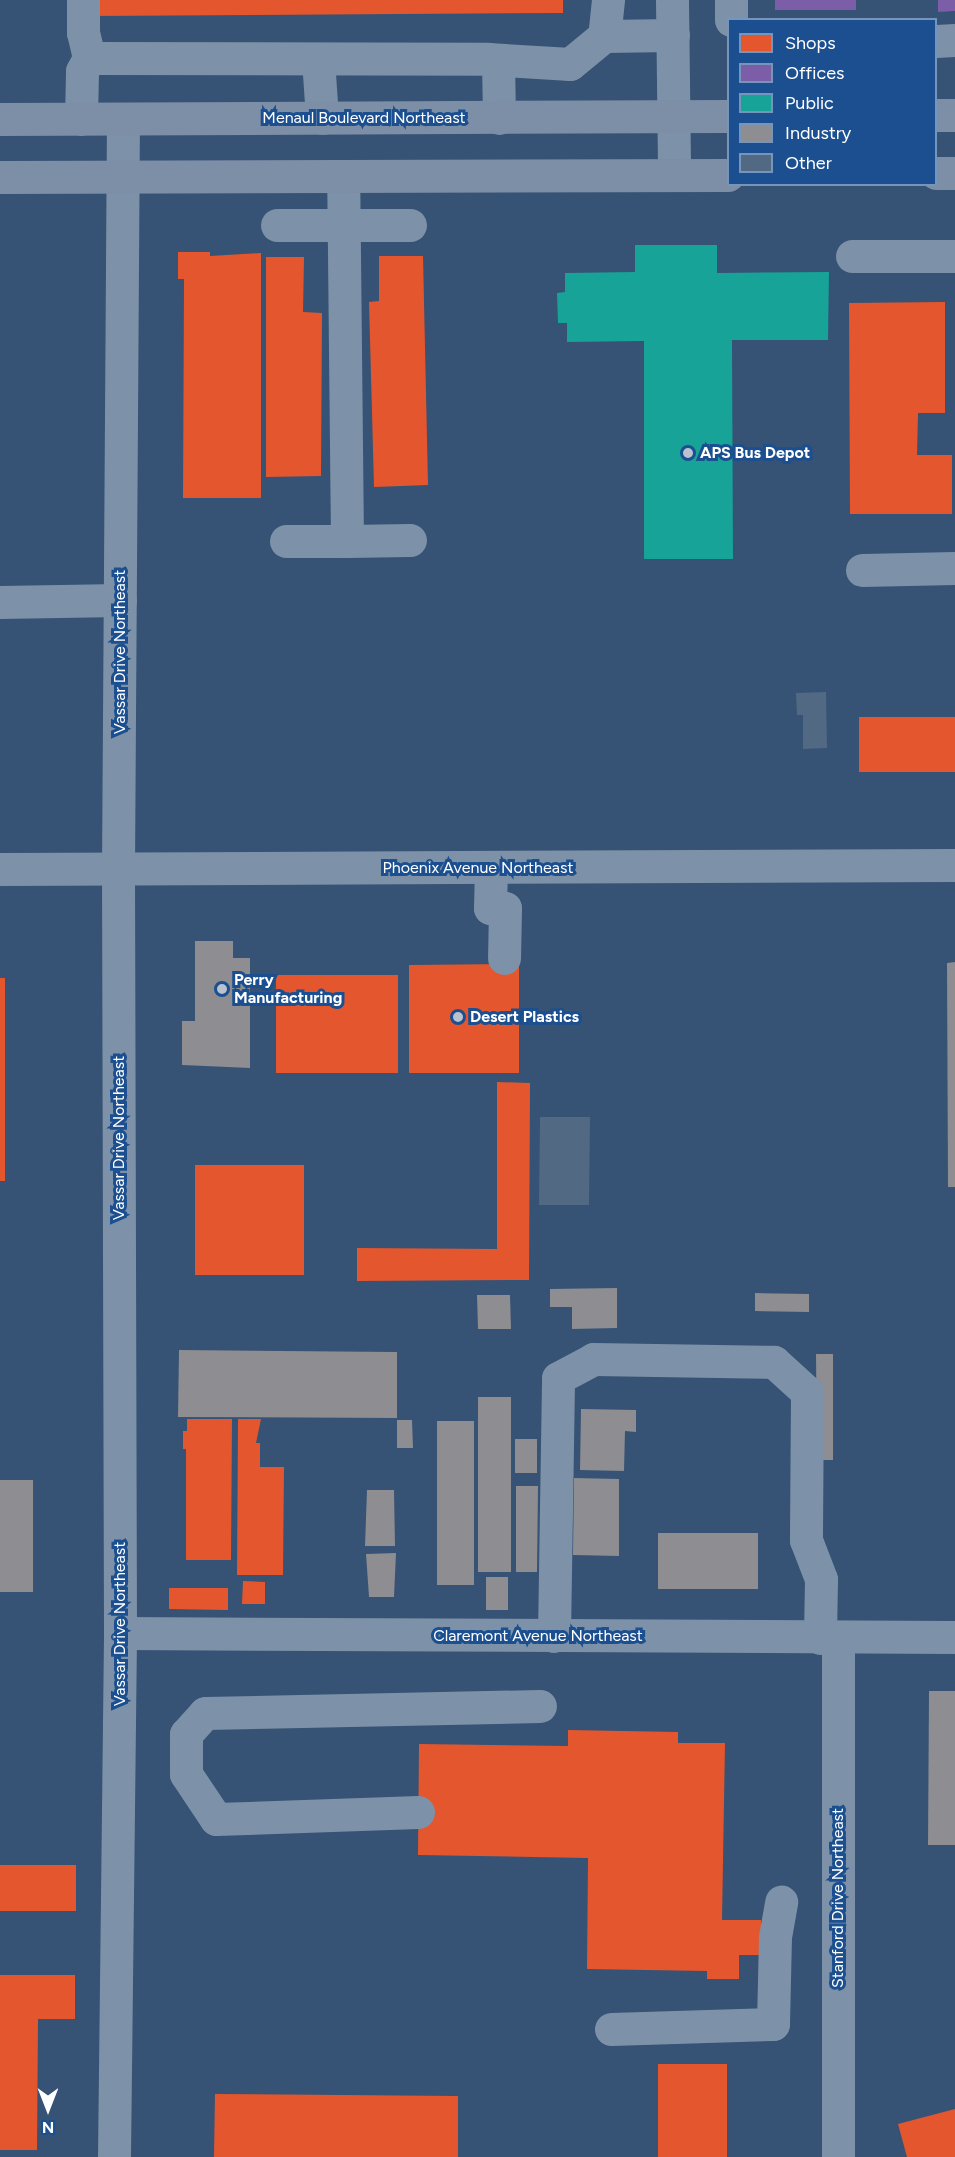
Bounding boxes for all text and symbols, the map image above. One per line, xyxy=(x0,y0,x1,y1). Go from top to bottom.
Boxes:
legend xyxy=(727,18,937,186)
text: Shops xyxy=(785,32,836,54)
text: Offices xyxy=(785,62,844,84)
text: Public xyxy=(785,92,834,114)
street label: Menaul Boulevard Northeast xyxy=(262,108,466,128)
text: Industry xyxy=(785,122,851,144)
text: Other xyxy=(785,152,832,174)
place label: APS Bus Depot xyxy=(700,443,810,463)
marker: APS Bus Depot xyxy=(681,446,695,460)
street label: Vassar Drive Northeast xyxy=(110,570,130,734)
street label: Phoenix Avenue Northeast xyxy=(383,858,573,878)
place label: Perry Manufacturing xyxy=(234,970,342,1008)
marker: Perry Manufacturing xyxy=(215,982,229,996)
place label: Desert Plastics xyxy=(470,1007,579,1027)
marker: Desert Plastics xyxy=(451,1010,465,1024)
street label: Vassar Drive Northeast xyxy=(109,1056,129,1220)
street label: Vassar Drive Northeast xyxy=(110,1542,130,1706)
street label: Claremont Avenue Northeast xyxy=(433,1626,643,1646)
street label: Stanford Drive Northeast xyxy=(828,1808,848,1988)
north arrow xyxy=(18,2079,78,2139)
text: N xyxy=(42,2118,54,2137)

